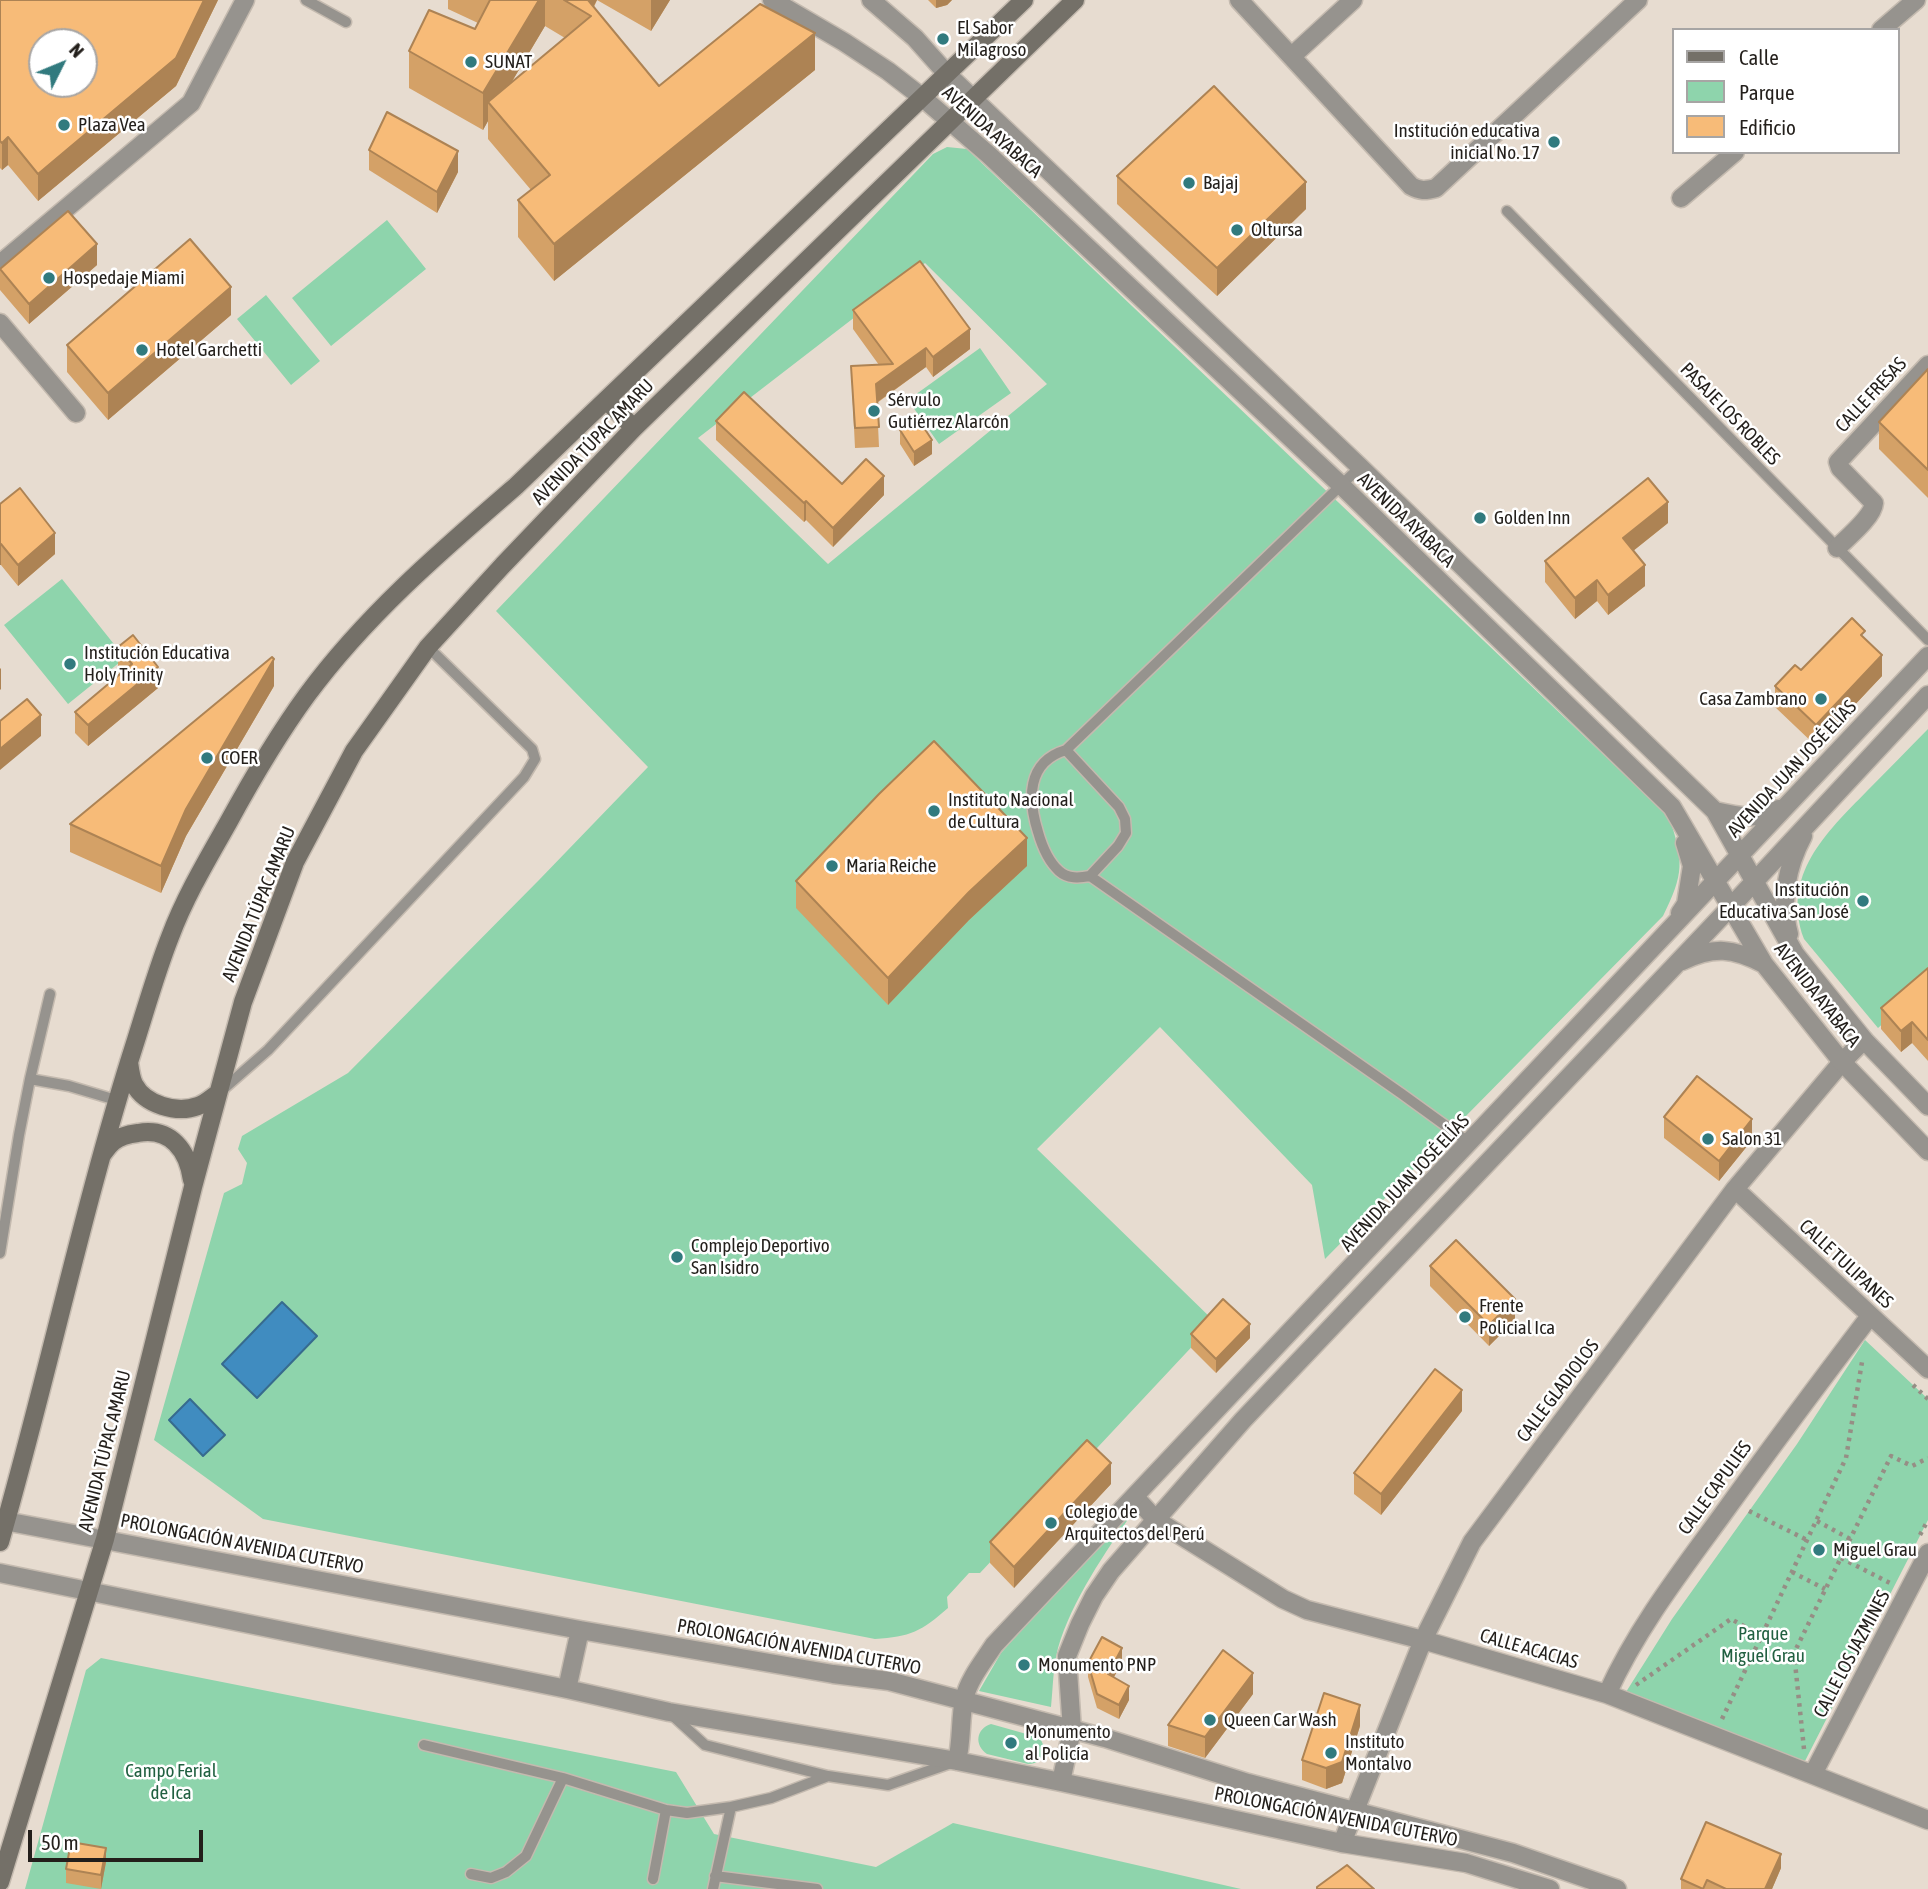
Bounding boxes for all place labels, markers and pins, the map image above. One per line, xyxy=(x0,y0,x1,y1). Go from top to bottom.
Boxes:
place label: El Sabor Milagroso xyxy=(957,17,1026,61)
marker: El Sabor Milagroso xyxy=(935,31,951,47)
place label: SUNAT xyxy=(485,51,532,73)
marker: SUNAT xyxy=(463,54,479,70)
place label: Plaza Vea xyxy=(78,114,146,136)
marker: Plaza Vea xyxy=(56,117,72,133)
place label: Institución educativa inicial No. 17 xyxy=(1394,120,1540,164)
marker: Institución educativa inicial No. 17 xyxy=(1546,134,1562,150)
place label: Bajaj xyxy=(1203,172,1238,194)
marker: Bajaj xyxy=(1181,175,1197,191)
place label: Oltursa xyxy=(1251,219,1303,241)
marker: Oltursa xyxy=(1229,222,1245,238)
place label: Hospedaje Miami xyxy=(63,267,185,289)
marker: Hospedaje Miami xyxy=(41,270,57,286)
place label: Hotel Garchetti xyxy=(156,339,262,361)
marker: Hotel Garchetti xyxy=(134,342,150,358)
place label: Sérvulo Gutiérrez Alarcón xyxy=(888,389,1009,433)
marker: Sérvulo Gutiérrez Alarcón xyxy=(866,403,882,419)
place label: Golden Inn xyxy=(1494,507,1571,529)
marker: Golden Inn xyxy=(1472,510,1488,526)
place label: Institución Educativa Holy Trinity xyxy=(84,642,230,686)
marker: Institución Educativa Holy Trinity xyxy=(62,656,78,672)
place label: Casa Zambrano xyxy=(1699,688,1807,710)
marker: Casa Zambrano xyxy=(1813,691,1829,707)
place label: COER xyxy=(221,747,258,769)
marker: COER xyxy=(199,750,215,766)
place label: Instituto Nacional de Cultura xyxy=(948,789,1074,833)
marker: Instituto Nacional de Cultura xyxy=(926,803,942,819)
place label: Maria Reiche xyxy=(846,855,936,877)
marker: Maria Reiche xyxy=(824,858,840,874)
place label: Institución Educativa San José xyxy=(1719,879,1849,923)
marker: Institución Educativa San José xyxy=(1855,893,1871,909)
place label: Salon 31 xyxy=(1722,1128,1782,1150)
marker: Salon 31 xyxy=(1700,1131,1716,1147)
place label: Complejo Deportivo San Isidro xyxy=(691,1235,830,1279)
marker: Complejo Deportivo San Isidro xyxy=(669,1249,685,1265)
place label: Frente Policial Ica xyxy=(1479,1295,1555,1339)
marker: Frente Policial Ica xyxy=(1457,1309,1473,1325)
place label: Colegio de Arquitectos del Perú xyxy=(1065,1501,1205,1545)
marker: Colegio de Arquitectos del Perú xyxy=(1043,1515,1059,1531)
place label: Miguel Grau xyxy=(1833,1539,1917,1561)
marker: Miguel Grau xyxy=(1811,1542,1827,1558)
place label: Monumento PNP xyxy=(1038,1654,1156,1676)
marker: Monumento PNP xyxy=(1016,1657,1032,1673)
place label: Queen Car Wash xyxy=(1224,1709,1337,1731)
marker: Queen Car Wash xyxy=(1202,1712,1218,1728)
place label: Monumento al Policía xyxy=(1025,1721,1111,1765)
place label: Instituto Montalvo xyxy=(1345,1731,1412,1775)
marker: Monumento al Policía xyxy=(1003,1735,1019,1751)
marker: Instituto Montalvo xyxy=(1323,1745,1339,1761)

